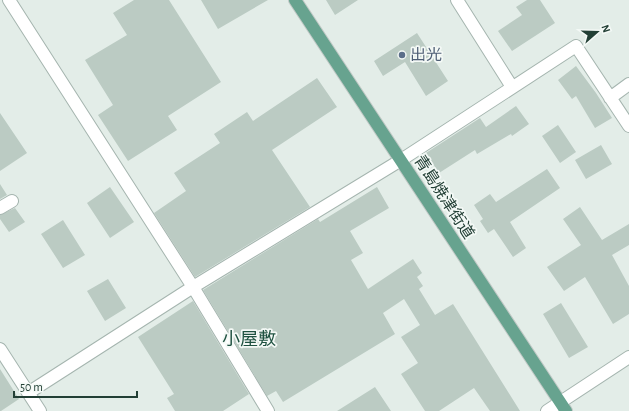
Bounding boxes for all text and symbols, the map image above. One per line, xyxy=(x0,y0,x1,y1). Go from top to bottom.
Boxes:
north arrow xyxy=(577,12,617,52)
text: N xyxy=(599,23,612,34)
place label: 出光 xyxy=(410,47,442,63)
marker: 出光 xyxy=(397,50,407,60)
street label: 青島焼津街道 xyxy=(411,152,478,242)
district label: 小屋敷 xyxy=(222,329,276,349)
scale bar xyxy=(14,373,137,399)
text: 50 m xyxy=(20,381,43,393)

